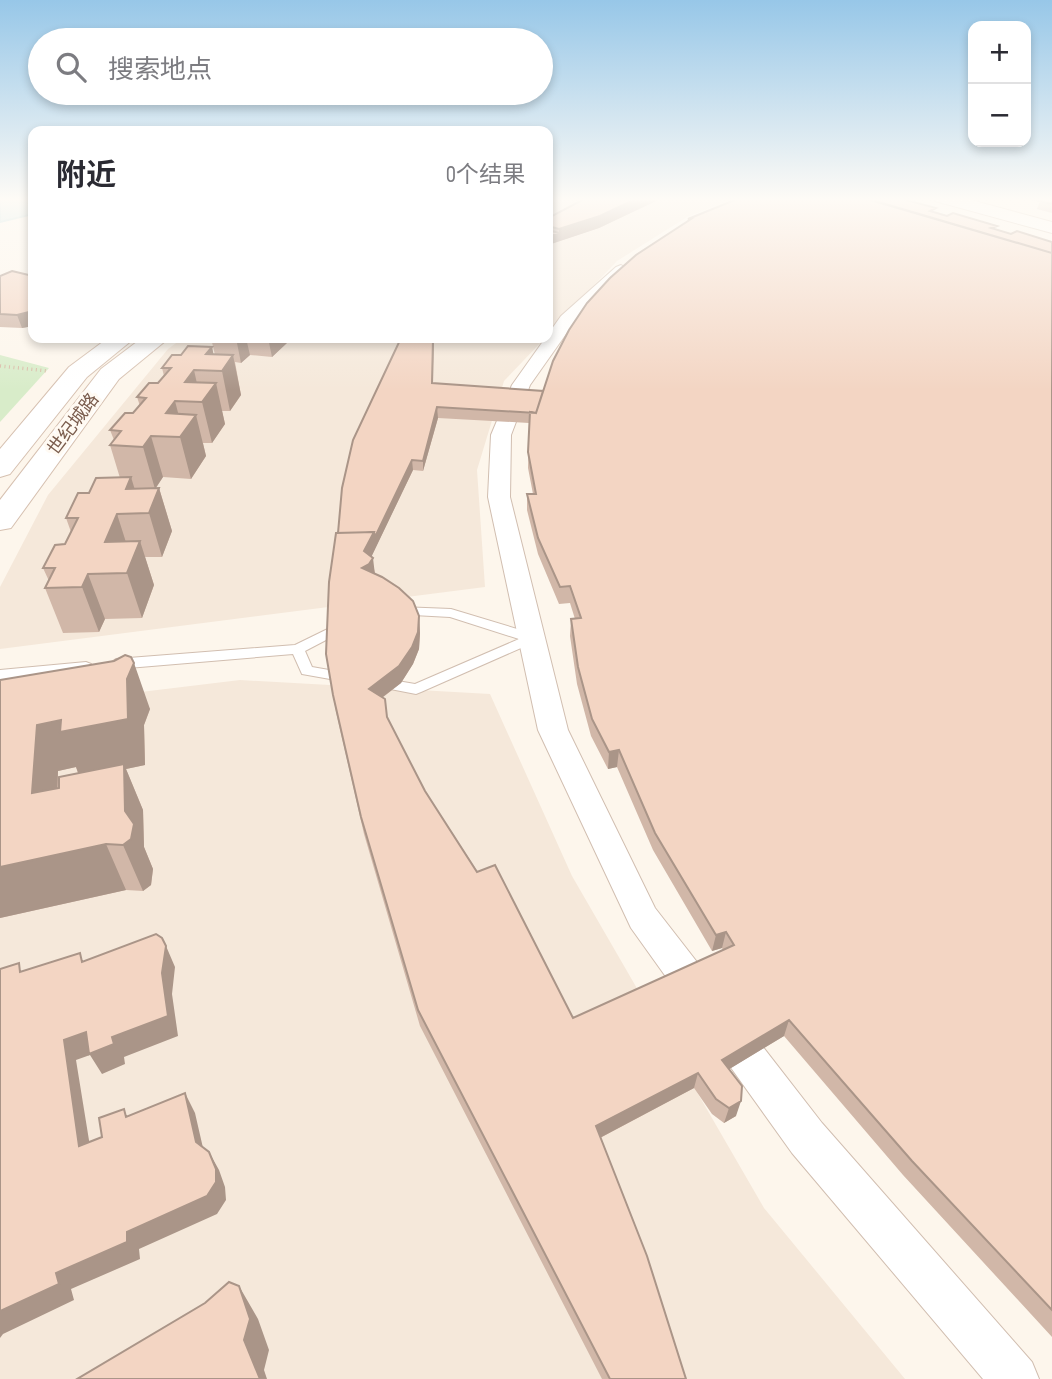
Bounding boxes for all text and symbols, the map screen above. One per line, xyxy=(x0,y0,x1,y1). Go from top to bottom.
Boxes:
map controls xyxy=(968,21,1031,147)
button: + xyxy=(968,21,1031,84)
search box xyxy=(28,28,553,105)
icon: search xyxy=(52,48,90,86)
text: 搜索地点 xyxy=(108,55,212,86)
button: − xyxy=(968,84,1031,147)
text: 附近 xyxy=(56,158,116,194)
text: 0个结果 xyxy=(446,161,525,189)
street label: 世纪城路 xyxy=(43,389,103,459)

